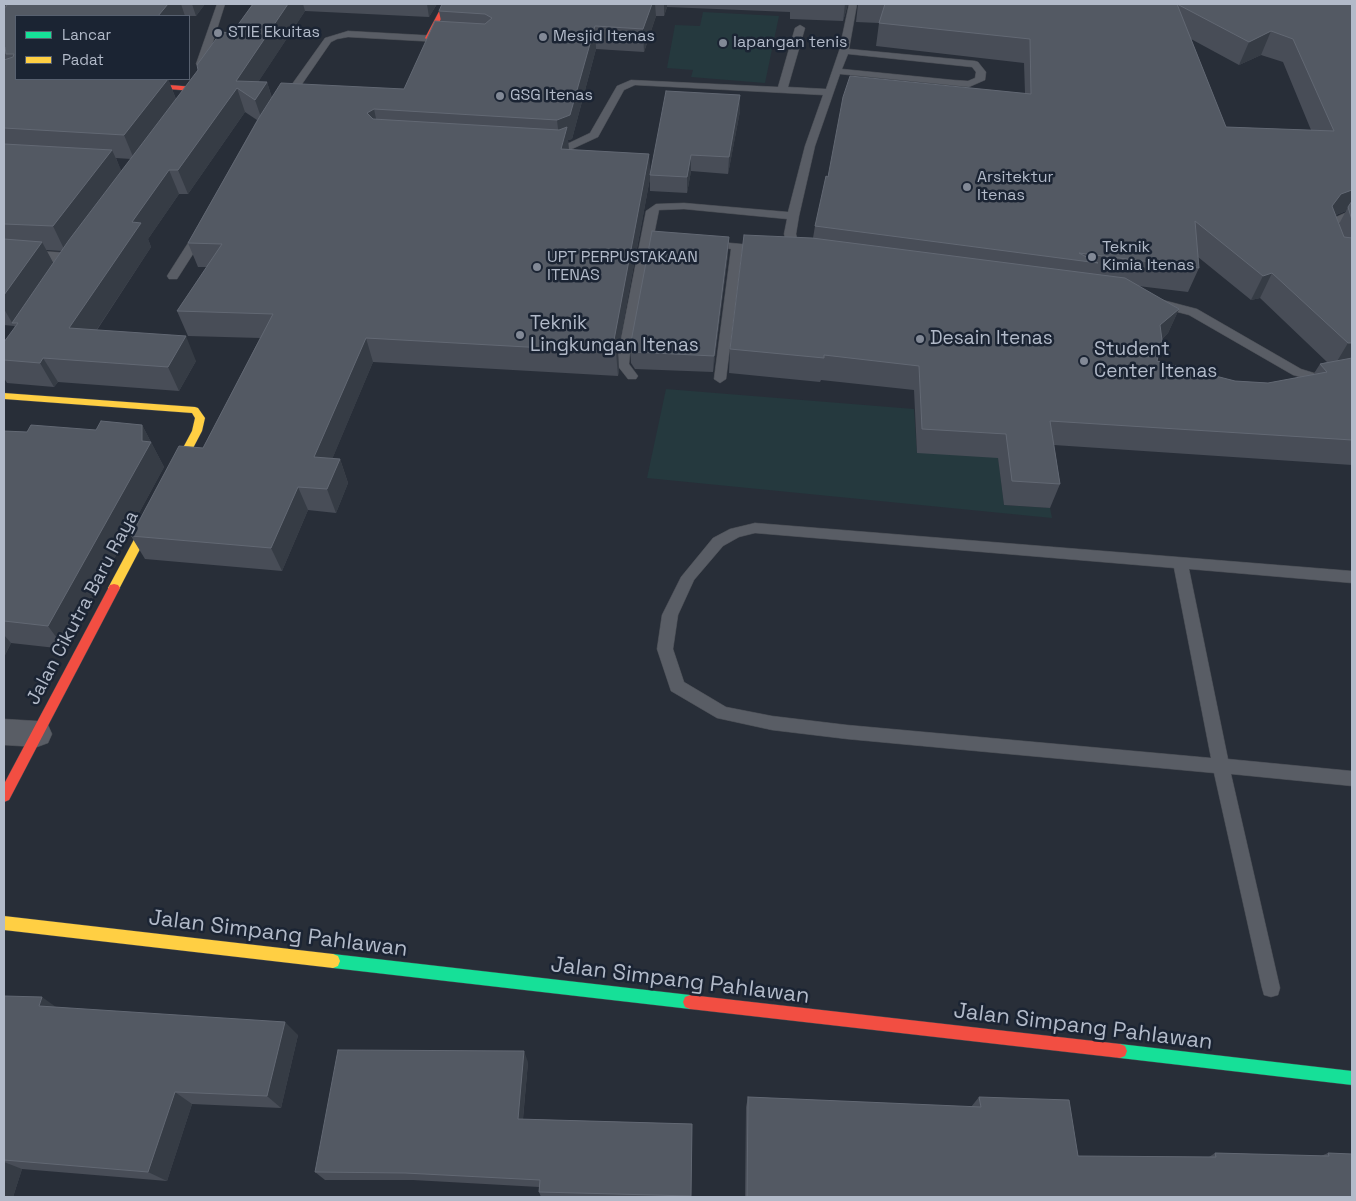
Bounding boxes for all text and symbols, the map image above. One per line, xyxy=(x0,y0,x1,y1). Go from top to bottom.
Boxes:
legend xyxy=(15,15,190,80)
place label: STIE Ekuitas xyxy=(228,23,320,43)
text: Lancar xyxy=(62,25,111,44)
marker: STIE Ekuitas xyxy=(212,27,224,39)
place label: Mesjid Itenas xyxy=(553,27,655,47)
marker: Mesjid Itenas xyxy=(537,31,549,43)
place label: lapangan tenis xyxy=(733,33,848,53)
marker: lapangan tenis xyxy=(717,37,729,49)
text: Padat xyxy=(62,50,104,69)
place label: GSG Itenas xyxy=(510,86,593,106)
marker: GSG Itenas xyxy=(494,90,506,102)
place label: Arsitektur Itenas xyxy=(977,168,1054,206)
marker: Arsitektur Itenas xyxy=(961,181,973,193)
place label: Teknik Kimia Itenas xyxy=(1102,238,1194,276)
place label: UPT PERPUSTAKAAN ITENAS xyxy=(547,248,698,286)
marker: Teknik Kimia Itenas xyxy=(1086,251,1098,263)
marker: UPT PERPUSTAKAAN ITENAS xyxy=(531,261,543,273)
place label: Teknik Lingkungan Itenas xyxy=(530,313,699,357)
place label: Desain Itenas xyxy=(930,328,1053,350)
marker: Teknik Lingkungan Itenas xyxy=(514,329,526,341)
marker: Desain Itenas xyxy=(914,333,926,345)
place label: Student Center Itenas xyxy=(1094,339,1217,383)
marker: Student Center Itenas xyxy=(1078,355,1090,367)
street label: Jalan Cikutra Baru Raya xyxy=(22,507,144,709)
street label: Jalan Simpang Pahlawan xyxy=(147,905,409,963)
street label: Jalan Simpang Pahlawan xyxy=(549,952,811,1010)
street label: Jalan Simpang Pahlawan xyxy=(952,998,1214,1056)

